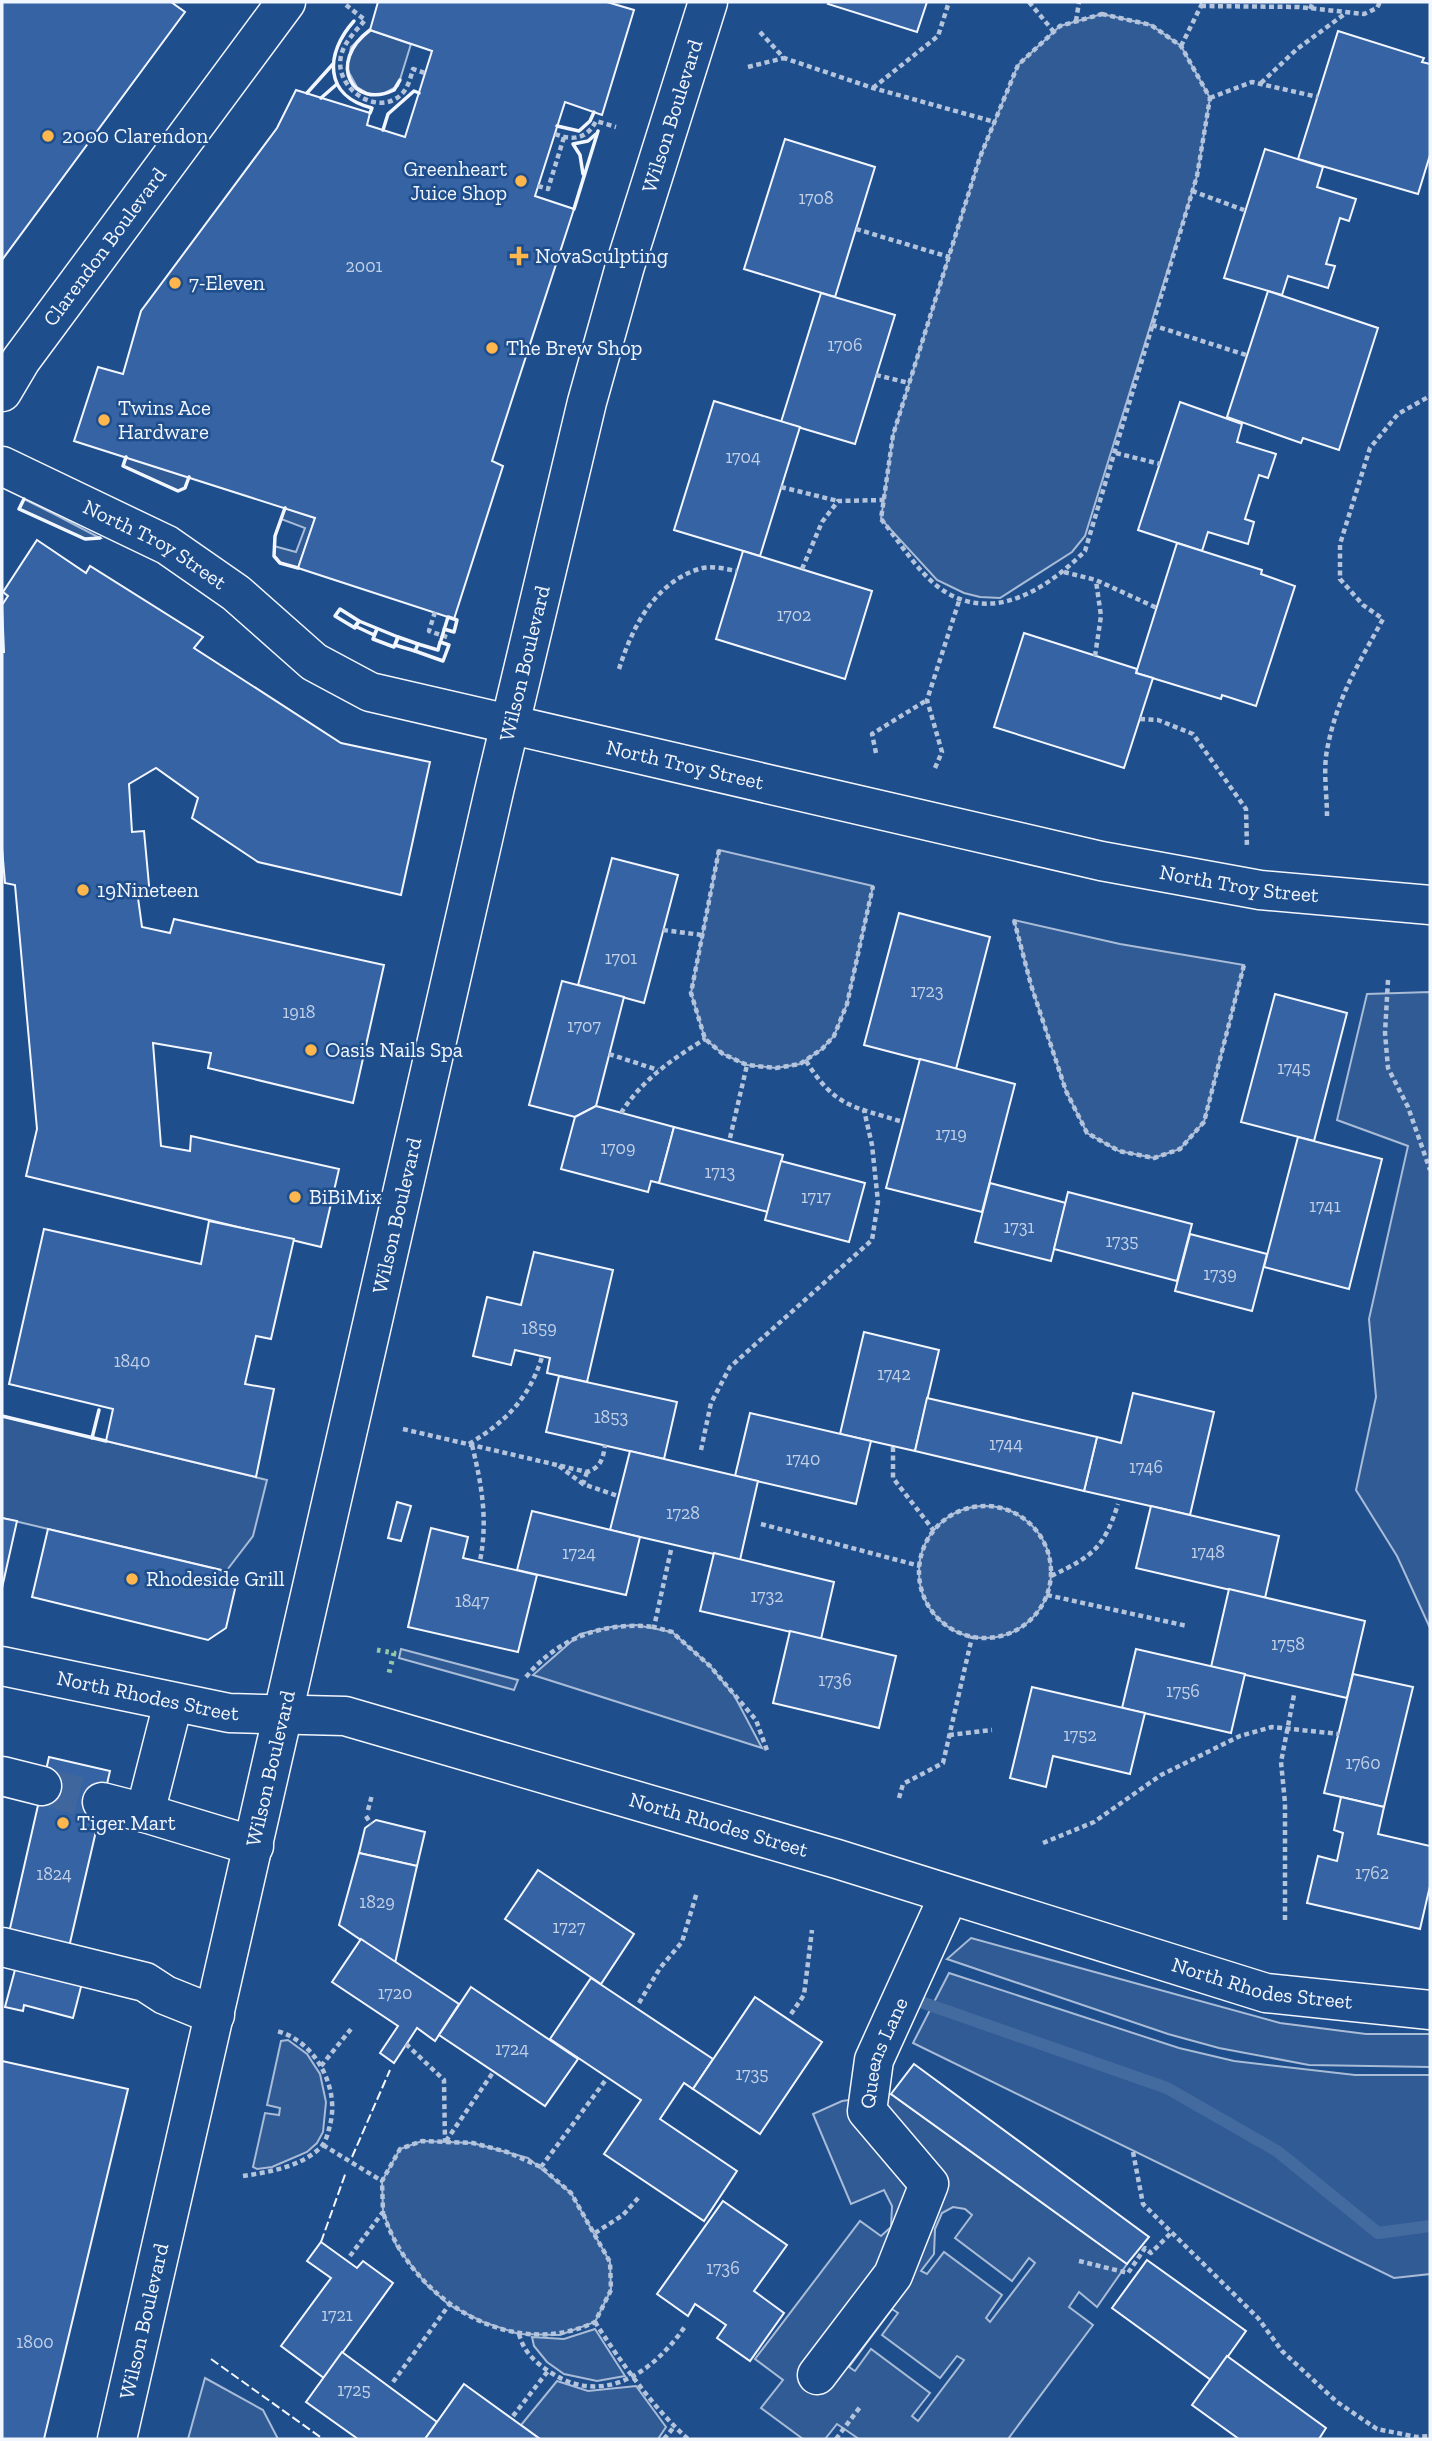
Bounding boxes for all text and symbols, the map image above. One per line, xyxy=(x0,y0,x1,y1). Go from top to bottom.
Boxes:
street label: Wilson Boulevard xyxy=(636,36,708,195)
place label: 2000 Clarendon xyxy=(62,123,208,148)
marker: 2000 Clarendon xyxy=(40,128,56,144)
place label: Greenheart Juice Shop xyxy=(404,156,507,205)
street label: Clarendon Boulevard xyxy=(38,162,171,331)
marker: Greenheart Juice Shop xyxy=(513,173,529,189)
house number: 1708 xyxy=(798,187,834,209)
place label: NovaSculpting xyxy=(535,243,669,268)
marker: NovaSculpting xyxy=(509,246,529,266)
house number: 2001 xyxy=(346,255,383,277)
place label: 7-Eleven xyxy=(189,270,265,295)
marker: 7-Eleven xyxy=(167,275,183,291)
house number: 1706 xyxy=(827,334,863,356)
place label: The Brew Shop xyxy=(506,335,642,360)
marker: The Brew Shop xyxy=(484,340,500,356)
place label: Twins Ace Hardware xyxy=(118,395,211,444)
marker: Twins Ace Hardware xyxy=(96,412,112,428)
house number: 1704 xyxy=(725,446,761,468)
street label: North Troy Street xyxy=(79,494,232,595)
street label: Wilson Boulevard xyxy=(493,582,555,743)
house number: 1702 xyxy=(777,604,811,626)
street label: North Troy Street xyxy=(604,734,766,795)
street label: North Troy Street xyxy=(1158,859,1320,907)
place label: 19Nineteen xyxy=(97,877,199,902)
marker: 19Nineteen xyxy=(75,882,91,898)
house number: 1701 xyxy=(605,947,637,969)
house number: 1723 xyxy=(910,980,944,1002)
house number: 1918 xyxy=(282,1001,316,1023)
house number: 1707 xyxy=(567,1015,601,1037)
place label: Oasis Nails Spa xyxy=(325,1037,463,1062)
marker: Oasis Nails Spa xyxy=(303,1042,319,1058)
house number: 1745 xyxy=(1277,1057,1311,1079)
house number: 1719 xyxy=(935,1123,967,1145)
street label: Wilson Boulevard xyxy=(367,1135,426,1296)
house number: 1709 xyxy=(600,1137,636,1159)
house number: 1713 xyxy=(705,1161,736,1183)
place label: BiBiMix xyxy=(309,1184,382,1209)
house number: 1717 xyxy=(801,1186,832,1208)
marker: BiBiMix xyxy=(287,1189,303,1205)
house number: 1741 xyxy=(1309,1195,1341,1217)
house number: 1731 xyxy=(1004,1216,1034,1238)
house number: 1735 xyxy=(1105,1230,1139,1252)
house number: 1739 xyxy=(1203,1263,1237,1285)
house number: 1859 xyxy=(521,1317,557,1339)
house number: 1840 xyxy=(114,1350,150,1372)
house number: 1742 xyxy=(877,1363,911,1385)
house number: 1853 xyxy=(594,1406,629,1428)
house number: 1744 xyxy=(989,1433,1023,1455)
house number: 1740 xyxy=(786,1448,820,1470)
house number: 1746 xyxy=(1129,1456,1163,1478)
house number: 1728 xyxy=(666,1502,700,1524)
house number: 1748 xyxy=(1191,1541,1225,1563)
house number: 1724 xyxy=(562,1542,596,1564)
place label: Rhodeside Grill xyxy=(146,1566,285,1591)
marker: Rhodeside Grill xyxy=(124,1571,140,1587)
house number: 1732 xyxy=(750,1585,784,1607)
house number: 1847 xyxy=(455,1590,490,1612)
house number: 1758 xyxy=(1271,1633,1305,1655)
street label: North Rhodes Street xyxy=(55,1665,239,1725)
house number: 1736 xyxy=(818,1669,852,1691)
house number: 1756 xyxy=(1166,1680,1200,1702)
street label: Wilson Boulevard xyxy=(240,1687,300,1849)
house number: 1752 xyxy=(1063,1724,1097,1746)
house number: 1760 xyxy=(1345,1752,1381,1774)
street label: North Rhodes Street xyxy=(626,1786,811,1862)
place label: Tiger Mart xyxy=(77,1810,176,1835)
marker: Tiger Mart xyxy=(55,1815,71,1831)
house number: 1762 xyxy=(1355,1862,1389,1884)
house number: 1824 xyxy=(36,1863,72,1885)
house number: 1829 xyxy=(359,1891,395,1913)
house number: 1727 xyxy=(553,1916,586,1938)
street label: North Rhodes Street xyxy=(1169,1951,1354,2014)
house number: 1720 xyxy=(378,1982,412,2004)
street label: Queens Lane xyxy=(854,1993,913,2110)
house number: 1724 xyxy=(495,2038,529,2060)
house number: 1735 xyxy=(735,2063,769,2085)
street label: Wilson Boulevard xyxy=(114,2240,174,2401)
house number: 1736 xyxy=(706,2257,740,2279)
house number: 1721 xyxy=(321,2304,353,2326)
house number: 1800 xyxy=(16,2331,54,2353)
house number: 1725 xyxy=(337,2379,371,2401)

